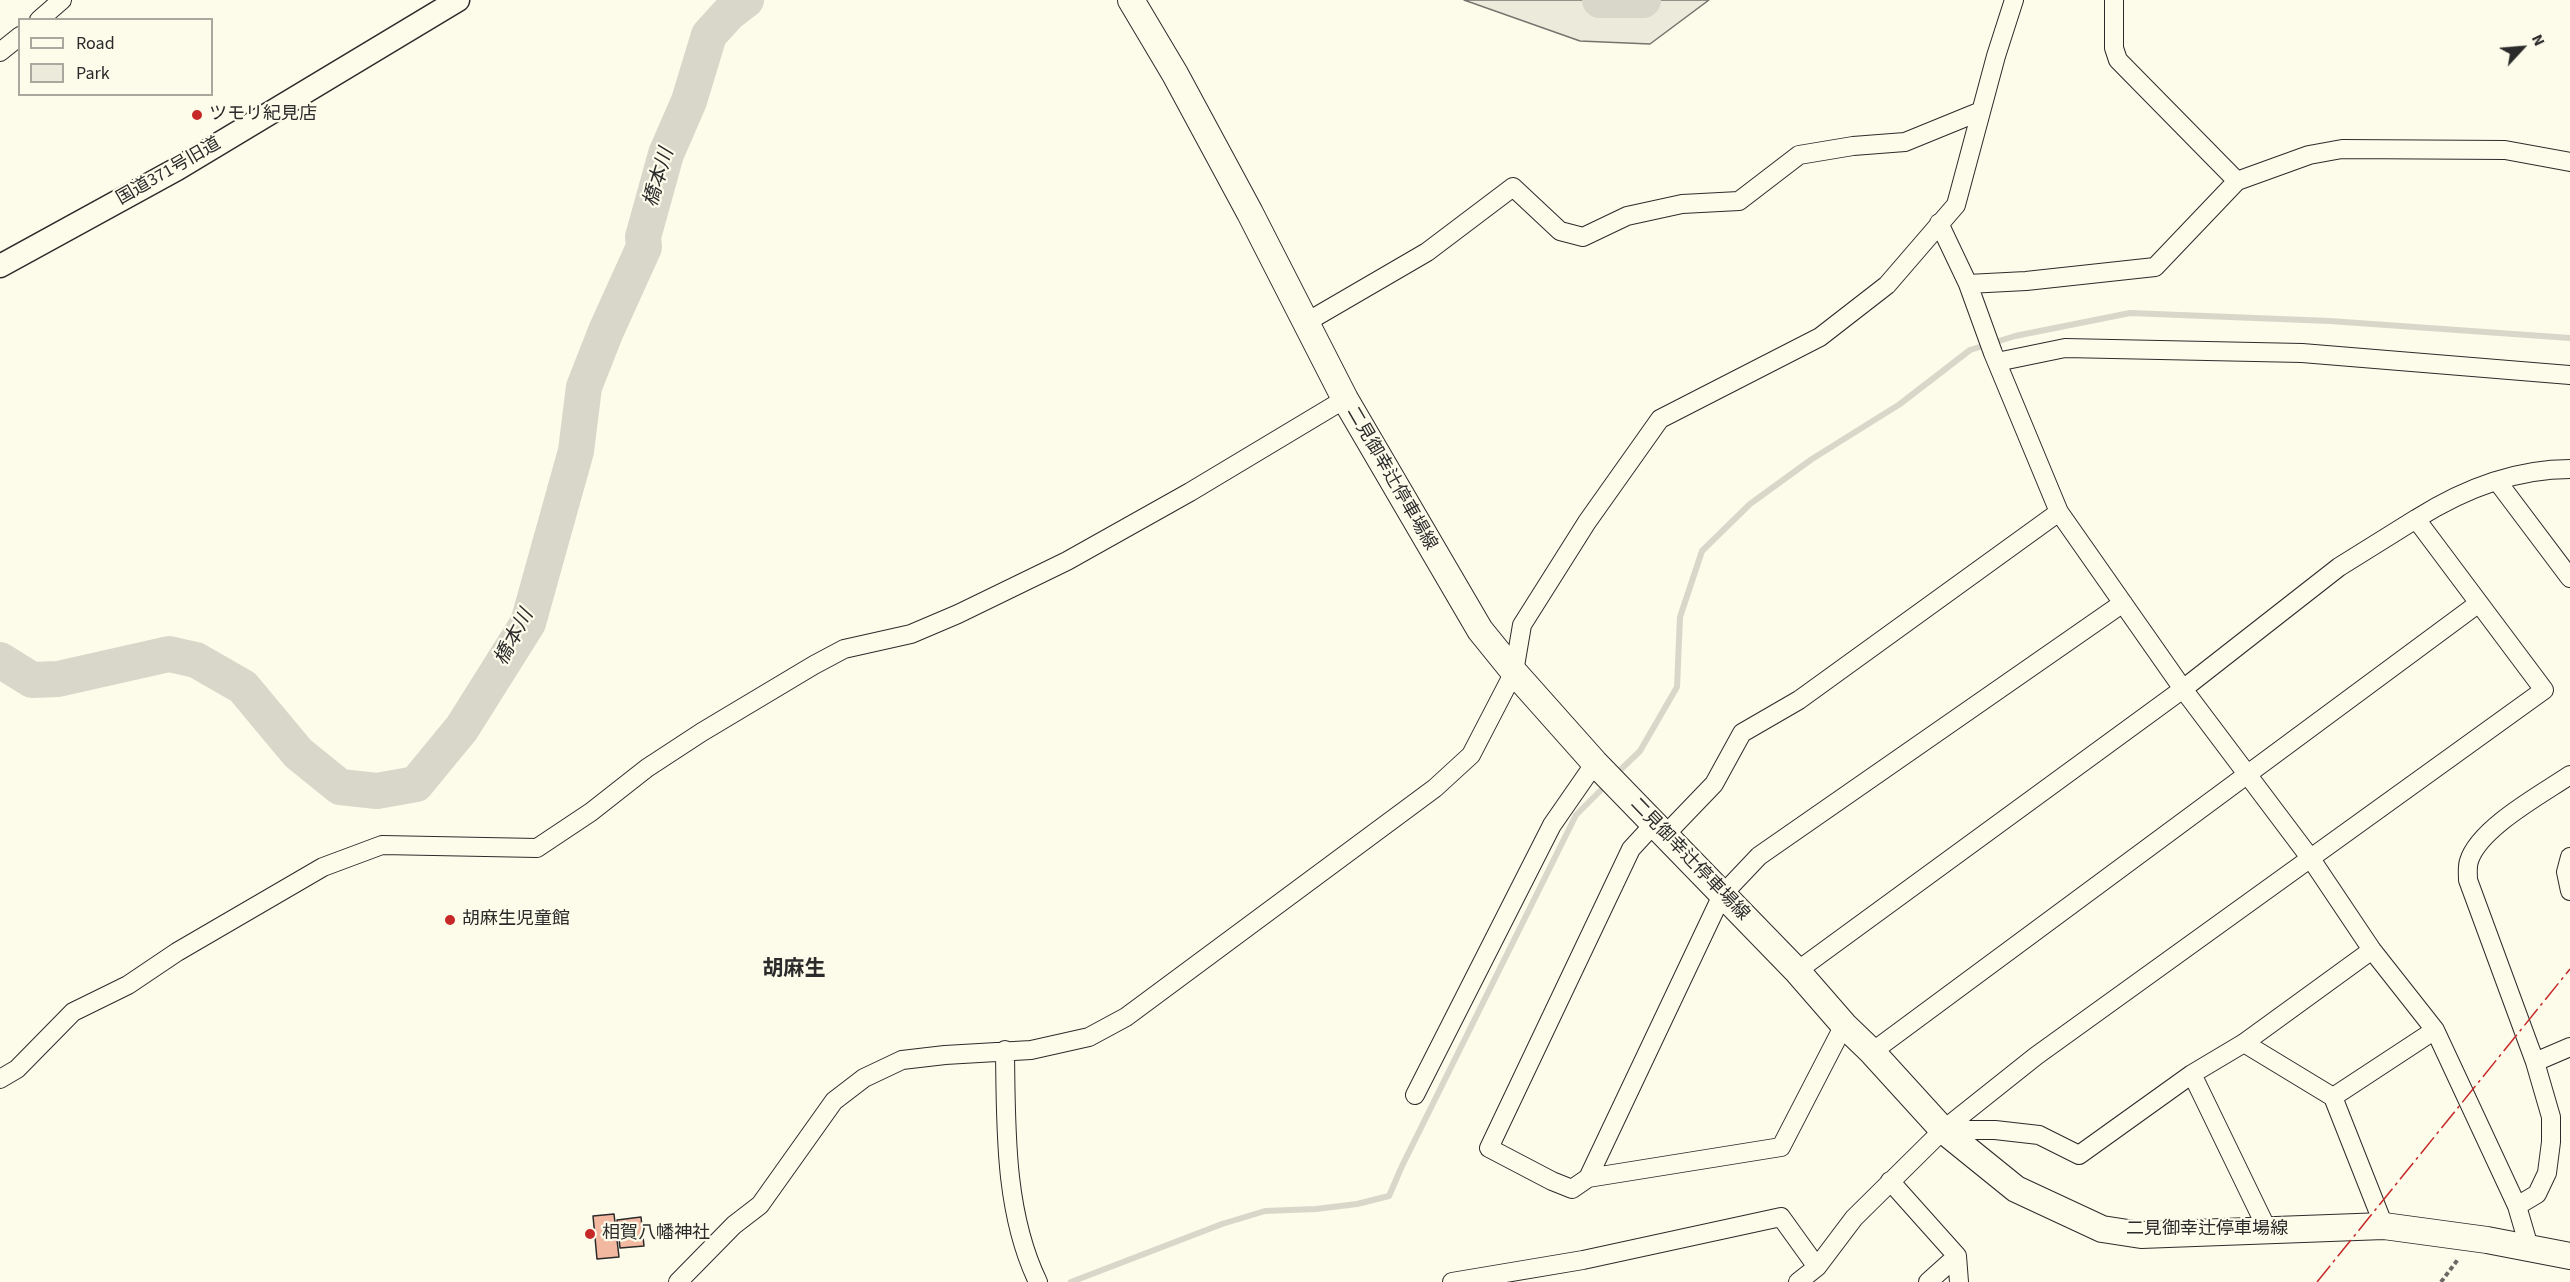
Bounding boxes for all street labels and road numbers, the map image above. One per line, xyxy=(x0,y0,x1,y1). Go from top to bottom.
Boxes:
street label: 国道371号旧道 xyxy=(113,133,225,211)
street label: 二見御幸辻停車場線 xyxy=(1341,403,1441,555)
street label: 二見御幸辻停車場線 xyxy=(1625,794,1753,926)
street label: 二見御幸辻停車場線 xyxy=(2126,1219,2288,1241)

